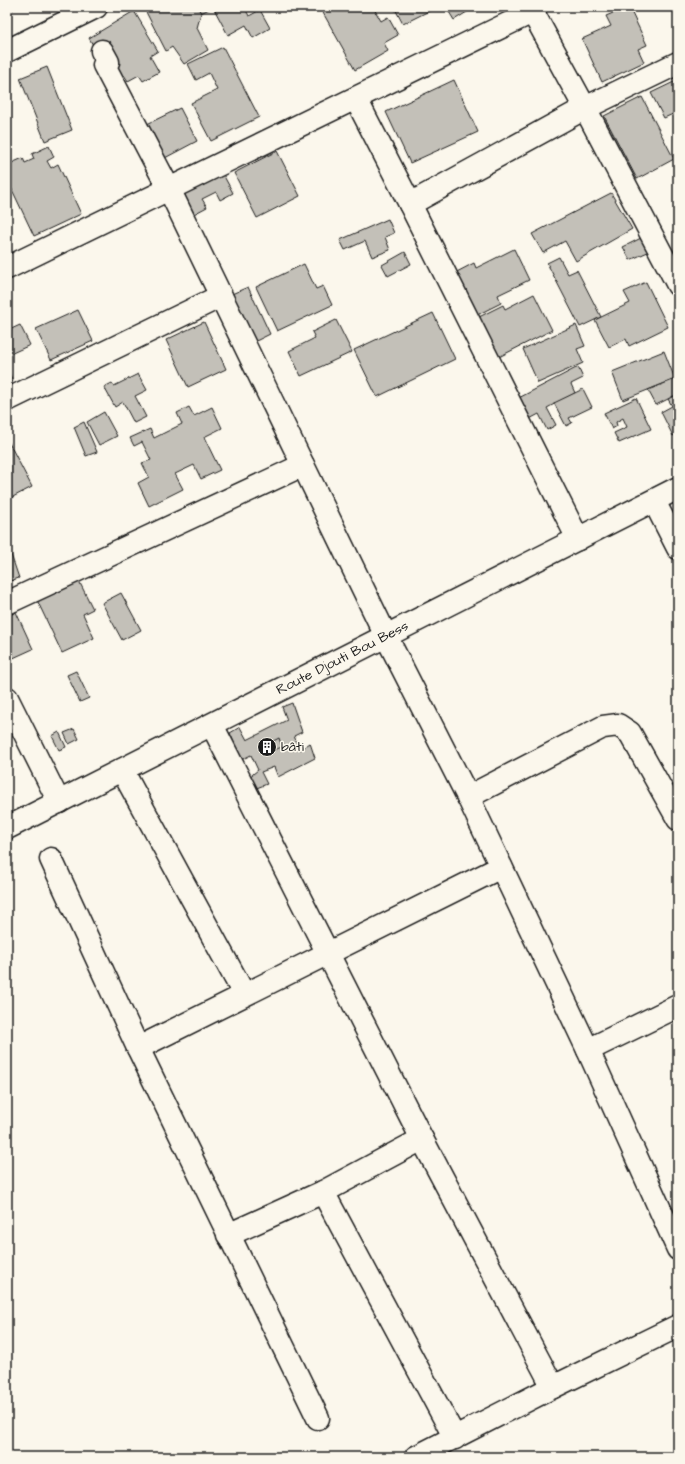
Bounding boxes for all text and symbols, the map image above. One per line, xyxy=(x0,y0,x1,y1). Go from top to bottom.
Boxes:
street label: Route Djouti Bou Bess xyxy=(273,616,412,700)
building icon: bâti xyxy=(256,736,278,758)
place label: bâti xyxy=(281,737,304,757)

